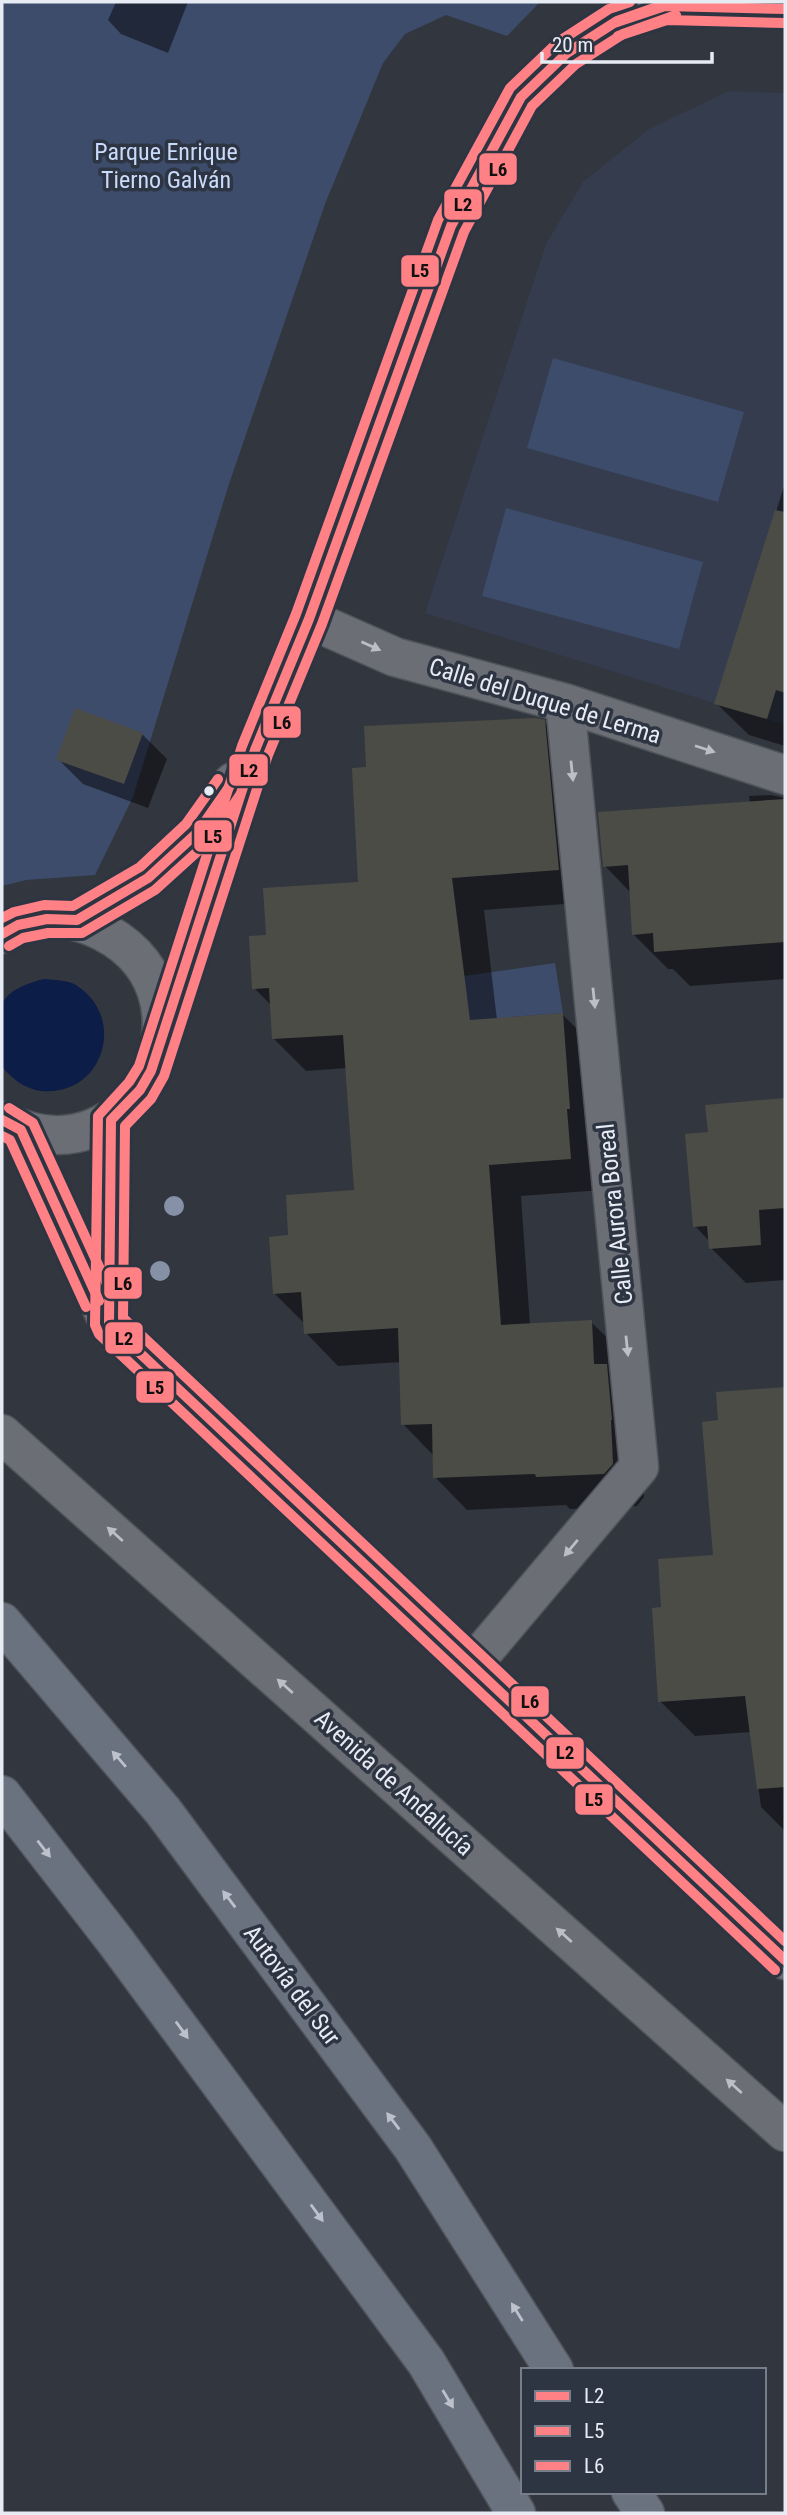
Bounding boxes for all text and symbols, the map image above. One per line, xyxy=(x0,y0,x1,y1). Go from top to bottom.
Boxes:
scale bar xyxy=(542,21,712,65)
text: 20 m xyxy=(552,33,593,57)
park label: Parque Enrique Tierno Galván xyxy=(94,138,238,194)
line badge: L6 xyxy=(478,152,518,186)
text: L6 xyxy=(489,158,507,181)
line badge: L2 xyxy=(443,188,483,221)
text: L2 xyxy=(454,193,472,216)
line badge: L5 xyxy=(400,254,440,288)
text: L5 xyxy=(411,259,429,282)
one-way arrow xyxy=(361,640,381,652)
street label: Calle del Duque de Lerma xyxy=(426,652,664,750)
line badge: L6 xyxy=(262,705,302,739)
text: L6 xyxy=(273,711,291,734)
one-way arrow xyxy=(695,745,716,755)
line badge: L2 xyxy=(228,753,269,787)
text: L2 xyxy=(240,759,258,782)
one-way arrow xyxy=(566,761,577,783)
unlabelled marker xyxy=(202,784,216,798)
line badge: L5 xyxy=(193,819,233,853)
text: L5 xyxy=(204,825,222,848)
one-way arrow xyxy=(588,987,599,1009)
street label: Calle Aurora Boreal xyxy=(592,1122,638,1306)
line badge: L6 xyxy=(103,1266,143,1300)
text: L6 xyxy=(114,1272,132,1295)
line badge: L2 xyxy=(104,1321,144,1355)
text: L2 xyxy=(115,1327,133,1350)
one-way arrow xyxy=(622,1335,633,1357)
line badge: L5 xyxy=(135,1370,175,1404)
text: L5 xyxy=(146,1376,164,1399)
one-way arrow xyxy=(107,1527,124,1543)
one-way arrow xyxy=(564,1540,579,1557)
one-way arrow xyxy=(276,1678,294,1694)
line badge: L6 xyxy=(510,1685,550,1718)
text: L6 xyxy=(521,1690,539,1713)
street label: Avenida de Andalucía xyxy=(309,1705,479,1861)
line badge: L2 xyxy=(545,1736,585,1770)
text: L2 xyxy=(556,1741,574,1764)
one-way arrow xyxy=(112,1751,127,1768)
line badge: L5 xyxy=(574,1783,614,1816)
text: L5 xyxy=(585,1788,603,1811)
one-way arrow xyxy=(36,1840,51,1858)
one-way arrow xyxy=(222,1890,236,1908)
street label: Autovía del Sur xyxy=(238,1920,346,2050)
one-way arrow xyxy=(556,1928,573,1943)
one-way arrow xyxy=(174,2021,188,2039)
one-way arrow xyxy=(725,2078,743,2094)
one-way arrow xyxy=(387,2112,401,2130)
one-way arrow xyxy=(309,2204,323,2222)
one-way arrow xyxy=(510,2303,524,2321)
legend xyxy=(521,2368,766,2494)
text: L2 xyxy=(584,2384,604,2408)
one-way arrow xyxy=(442,2389,454,2408)
text: L5 xyxy=(584,2419,604,2443)
text: L6 xyxy=(584,2454,604,2478)

